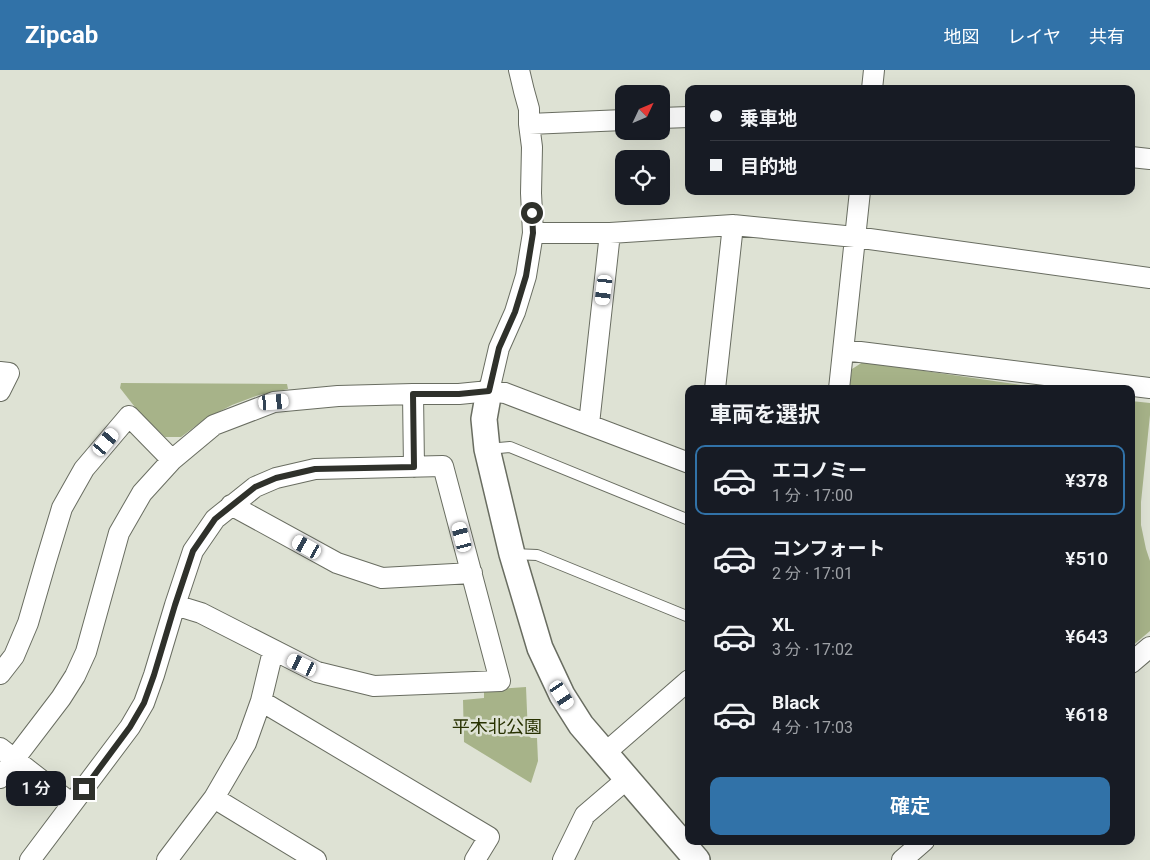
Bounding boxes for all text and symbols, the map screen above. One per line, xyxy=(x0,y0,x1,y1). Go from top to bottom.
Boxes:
text: Zipcab xyxy=(25,21,98,49)
text: 地図 xyxy=(944,26,980,47)
text: レイヤ xyxy=(1008,26,1061,47)
text: 共有 xyxy=(1089,26,1125,47)
north arrow xyxy=(615,85,670,140)
map controls xyxy=(615,85,670,205)
text: 乗車地 xyxy=(740,107,797,130)
button: locate xyxy=(615,150,670,205)
text: 目的地 xyxy=(740,155,797,178)
route start xyxy=(521,202,543,224)
car xyxy=(594,274,613,306)
car xyxy=(258,393,289,411)
text: 車両を選択 xyxy=(710,402,820,427)
car xyxy=(90,426,121,458)
icon: car xyxy=(712,458,757,503)
text: エコノミー xyxy=(772,459,867,482)
text: ¥378 xyxy=(1065,469,1108,492)
text: 1 分 · 17:00 xyxy=(772,486,853,505)
car xyxy=(450,521,473,553)
car xyxy=(290,533,323,561)
icon: car xyxy=(712,536,757,581)
text: コンフォート xyxy=(772,537,885,560)
text: ¥510 xyxy=(1065,547,1108,570)
text: 2 分 · 17:01 xyxy=(772,564,853,583)
text: XL xyxy=(772,613,794,636)
icon: car xyxy=(712,614,757,659)
text: ¥643 xyxy=(1065,625,1108,648)
text: 3 分 · 17:02 xyxy=(772,640,853,659)
car xyxy=(285,652,318,678)
car xyxy=(547,678,576,712)
text: Black xyxy=(772,691,819,714)
icon: car xyxy=(712,692,757,737)
text: ¥618 xyxy=(1065,703,1108,726)
park label: 平木北公園 xyxy=(452,716,542,737)
text: 4 分 · 17:03 xyxy=(772,718,853,737)
callout: 1 分 xyxy=(7,772,66,806)
button: 確定 xyxy=(710,777,1110,835)
route end xyxy=(73,778,95,800)
text: 1 分 xyxy=(21,779,51,798)

